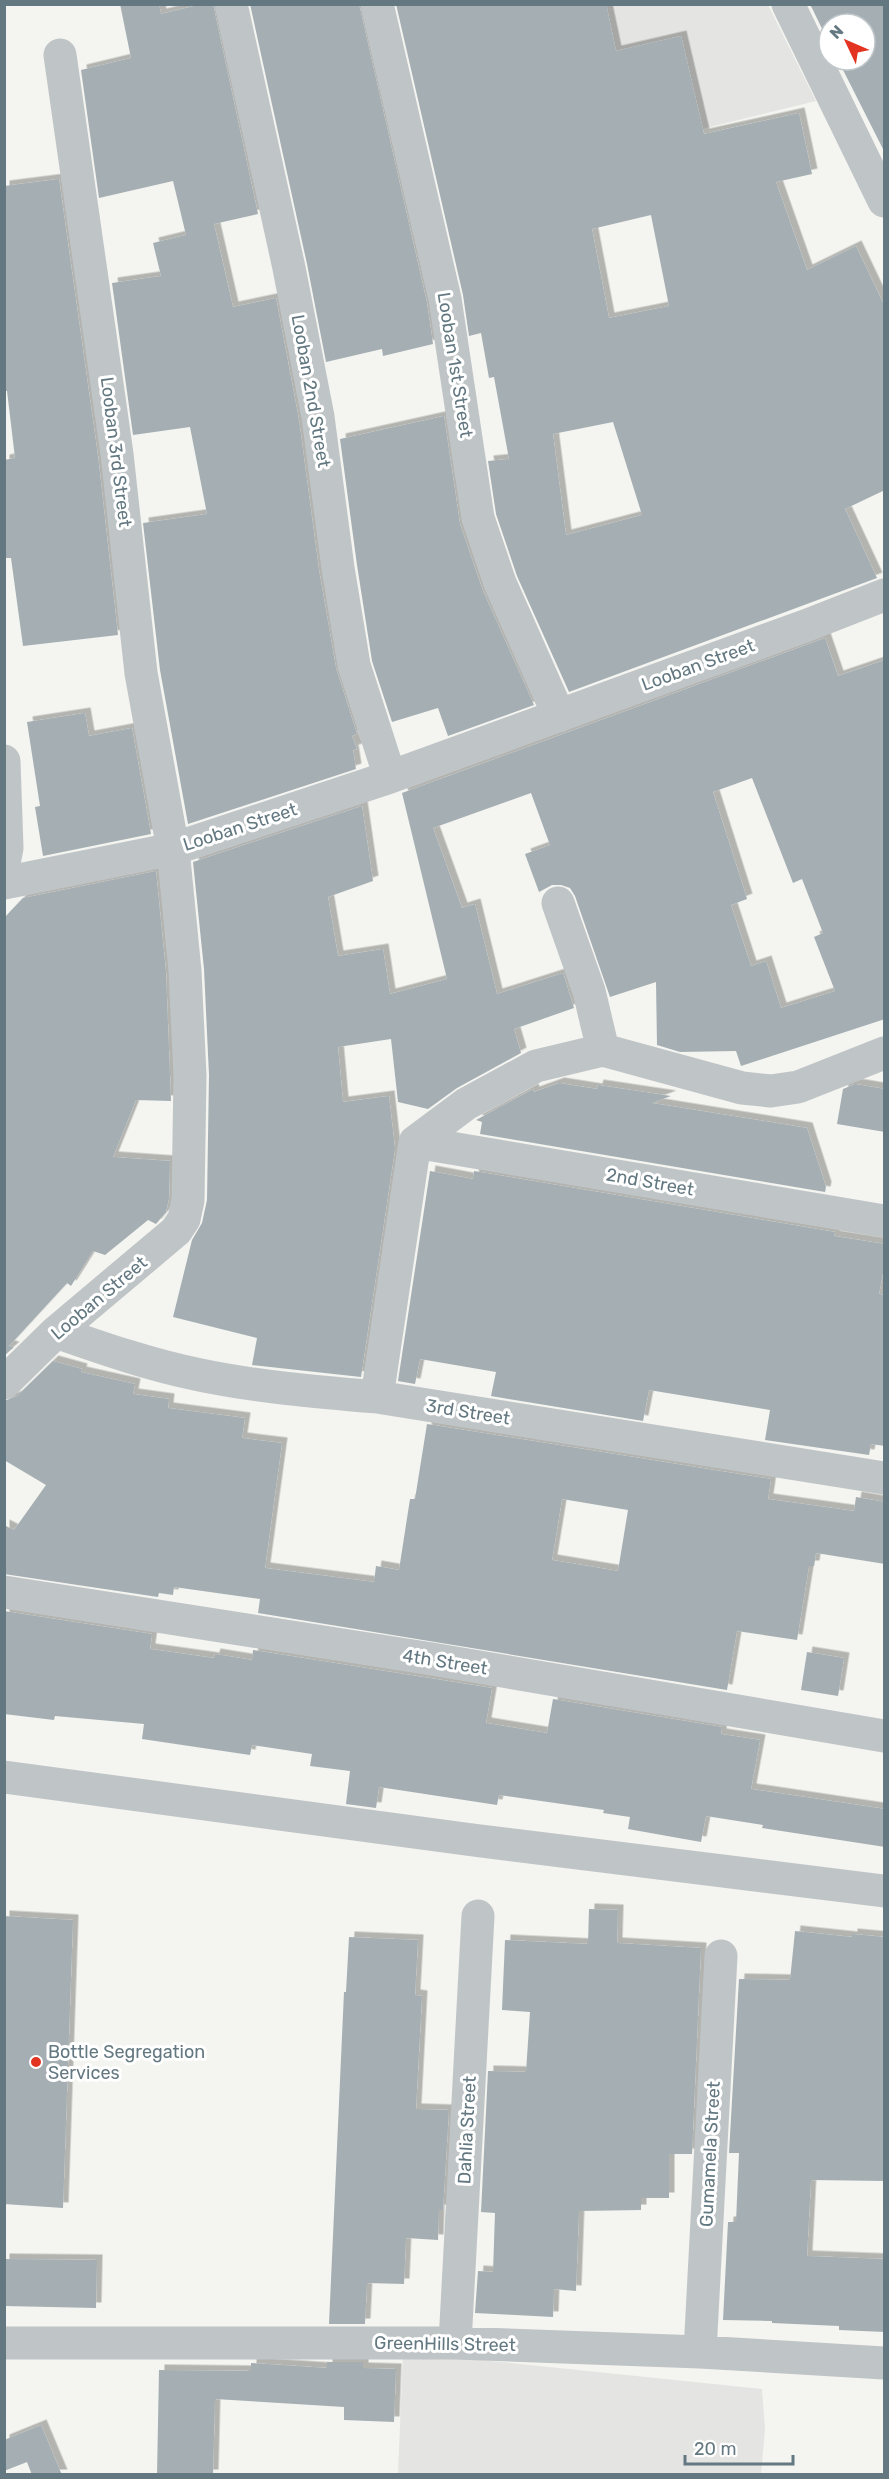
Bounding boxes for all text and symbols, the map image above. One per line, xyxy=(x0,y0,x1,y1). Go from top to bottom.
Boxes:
north arrow xyxy=(817,12,877,72)
text: N xyxy=(826,21,847,43)
street label: Looban 1st Street xyxy=(433,291,477,439)
street label: Looban 2nd Street xyxy=(287,313,335,469)
street label: Looban 3rd Street xyxy=(96,376,136,528)
street label: Looban Street xyxy=(639,634,757,696)
street label: Looban Street xyxy=(180,798,300,856)
street label: 2nd Street xyxy=(604,1163,696,1201)
street label: Looban Street xyxy=(46,1251,152,1345)
street label: 3rd Street xyxy=(424,1395,512,1429)
street label: 4th Street xyxy=(401,1644,489,1680)
place label: Bottle Segregation Services xyxy=(48,2041,205,2084)
marker: Bottle Segregation Services xyxy=(29,2055,43,2069)
street label: Dahlia Street xyxy=(453,2075,481,2185)
street label: Gumamela Street xyxy=(695,2081,725,2227)
street label: GreenHills Street xyxy=(374,2332,516,2356)
scale bar xyxy=(685,2428,793,2466)
text: 20 m xyxy=(694,2438,736,2460)

